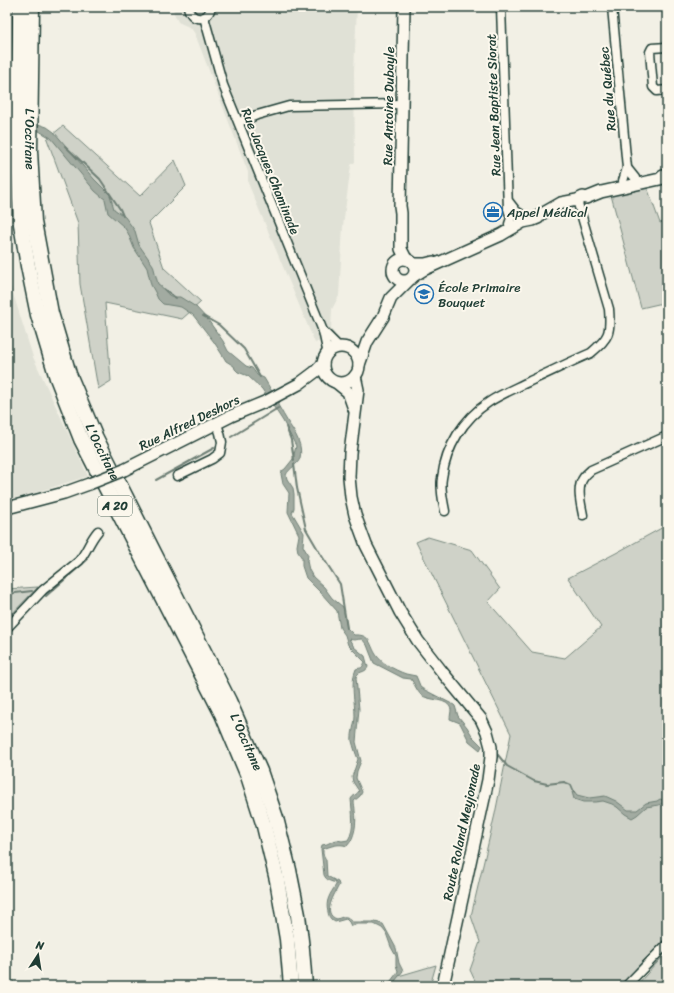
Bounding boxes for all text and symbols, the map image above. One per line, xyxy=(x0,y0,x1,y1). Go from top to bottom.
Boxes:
street label: Rue Jean Baptiste Siorat xyxy=(480,33,507,176)
street label: Rue du Québec xyxy=(592,45,623,132)
street label: Rue Antoine Dubayle xyxy=(376,46,401,166)
street label: Rue Jacques Chaminade xyxy=(235,105,306,238)
street label: L'Occitane xyxy=(18,108,42,170)
office icon: Appel Médical xyxy=(482,201,504,223)
place label: Appel Médical xyxy=(506,201,588,224)
place label: École Primaire Bouquet xyxy=(438,276,521,314)
school or university icon: École Primaire Bouquet xyxy=(413,283,435,305)
street label: Rue Alfred Deshors xyxy=(135,388,244,457)
street label: L'Occitane xyxy=(79,420,126,484)
road number: A 20 xyxy=(98,496,132,516)
street label: L'Occitane xyxy=(224,709,269,774)
street label: Route Roland Meyjonade xyxy=(436,761,487,903)
north arrow xyxy=(18,935,58,975)
text: N xyxy=(33,935,46,956)

